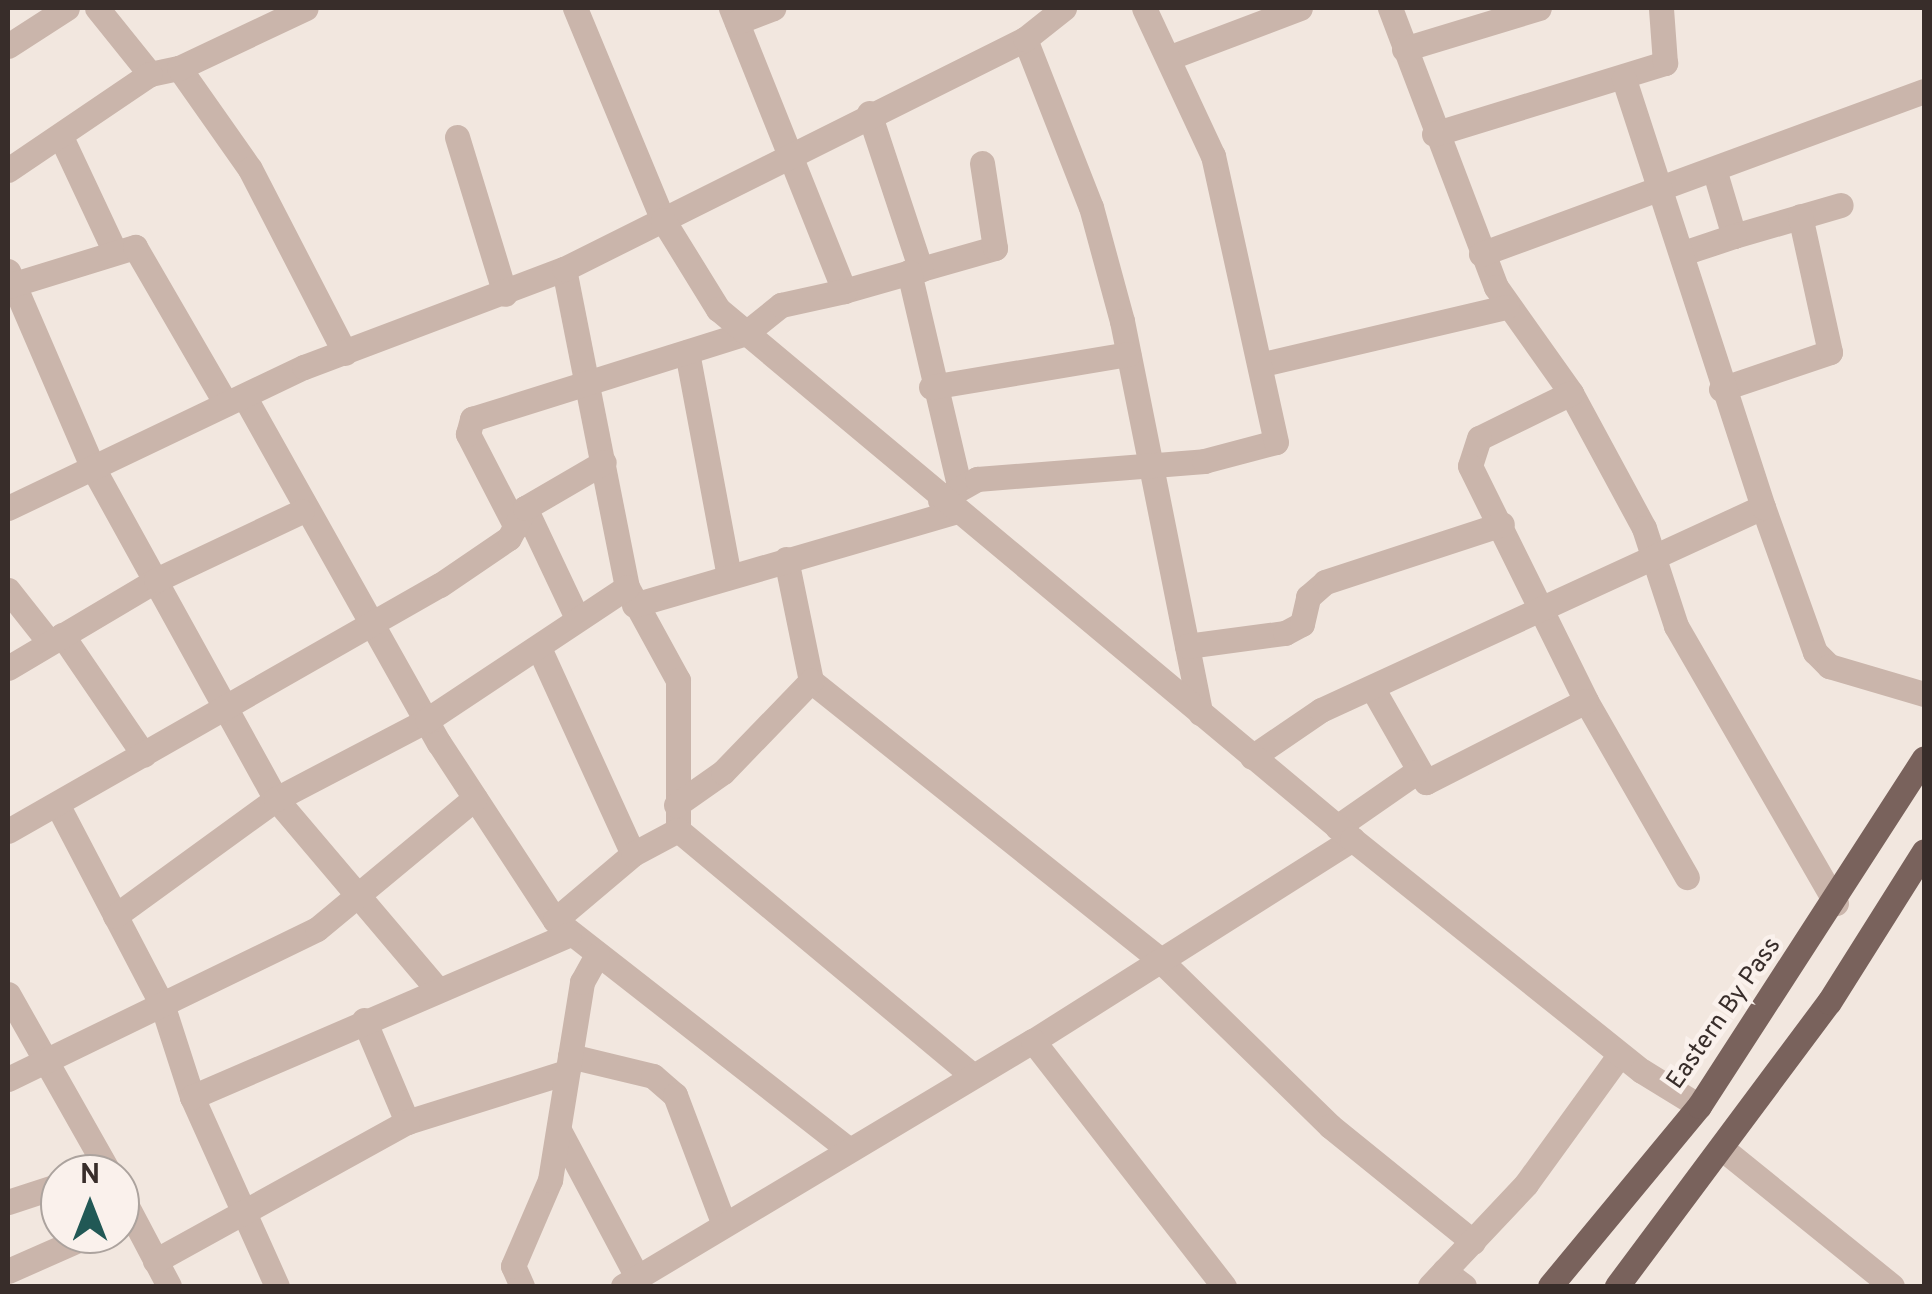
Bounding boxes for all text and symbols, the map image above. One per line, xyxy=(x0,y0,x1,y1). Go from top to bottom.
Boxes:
street label: Eastern By Pass xyxy=(1661,932,1789,1096)
north arrow xyxy=(40,1154,140,1254)
text: N xyxy=(80,1158,100,1194)

